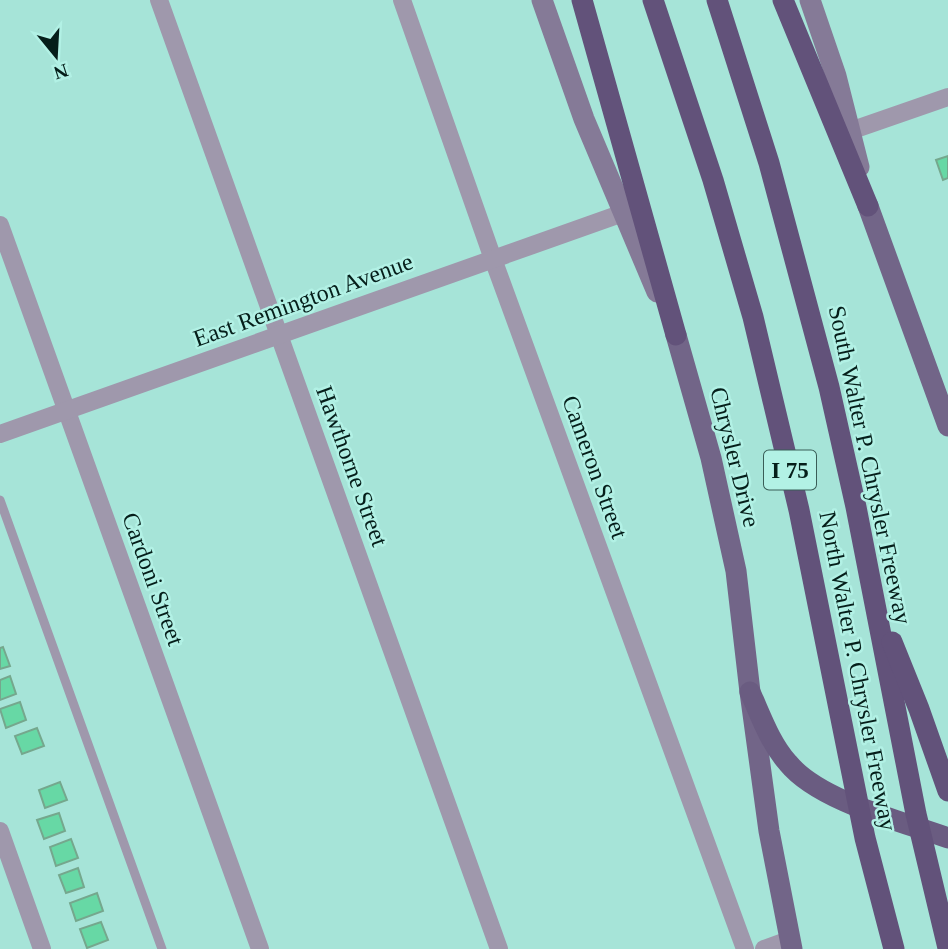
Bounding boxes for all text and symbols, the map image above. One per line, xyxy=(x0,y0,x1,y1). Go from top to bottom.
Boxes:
north arrow xyxy=(21,21,91,91)
text: N xyxy=(51,60,71,84)
street label: East Remington Avenue xyxy=(190,248,416,352)
street label: South Walter P. Chrysler Freeway xyxy=(824,303,916,627)
street label: Hawthorne Street xyxy=(311,382,393,550)
street label: Chrysler Drive xyxy=(705,384,765,530)
street label: Cameron Street xyxy=(557,392,633,542)
road number: I 75 xyxy=(764,450,816,490)
street label: Cardoni Street xyxy=(117,509,189,649)
street label: North Walter P. Chrysler Freeway xyxy=(814,509,902,833)

